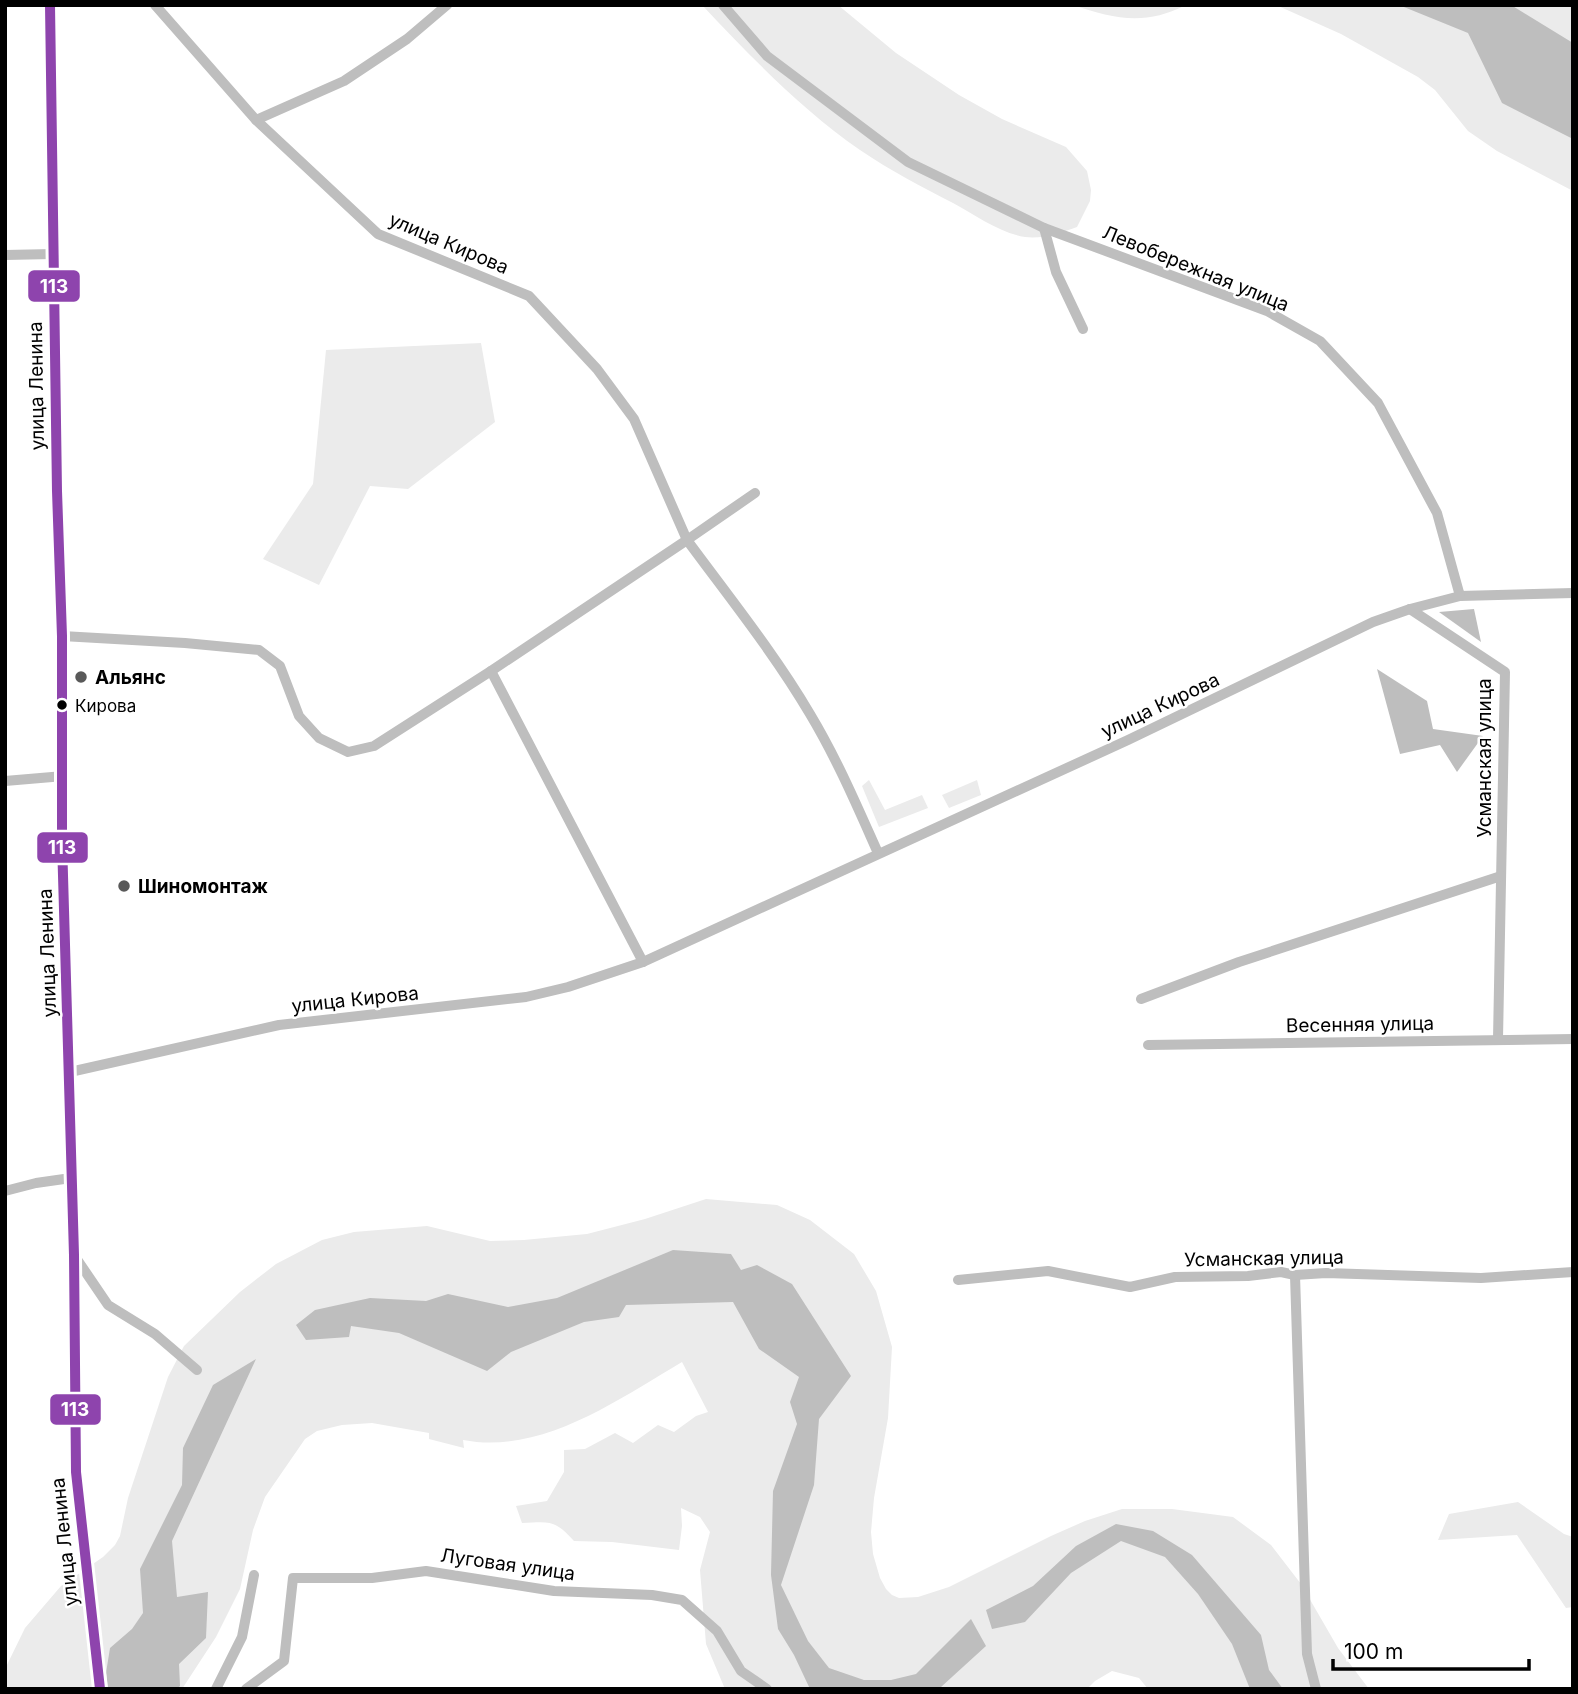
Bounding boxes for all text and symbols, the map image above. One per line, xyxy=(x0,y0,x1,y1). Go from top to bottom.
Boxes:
street label: улица Кирова xyxy=(385,208,512,279)
street label: Левобережная улица xyxy=(1099,220,1292,316)
line badge: 113 xyxy=(27,269,81,303)
text: 113 xyxy=(40,275,68,298)
street label: улица Ленина xyxy=(24,321,49,451)
place label: Альянс xyxy=(95,666,166,689)
street label: улица Кирова xyxy=(1097,668,1223,743)
marker: Альянс xyxy=(73,669,89,685)
street label: Усманская улица xyxy=(1473,678,1496,838)
place label: Кирова xyxy=(75,696,136,716)
marker: Кирова xyxy=(55,698,69,712)
line badge: 113 xyxy=(36,831,89,864)
text: 113 xyxy=(48,836,76,859)
place label: Шиномонтаж xyxy=(138,875,268,898)
marker: Шиномонтаж xyxy=(116,878,132,894)
street label: улица Ленина xyxy=(34,888,61,1018)
street label: улица Кирова xyxy=(290,981,420,1018)
street label: Весенняя улица xyxy=(1286,1012,1434,1037)
street label: Усманская улица xyxy=(1184,1246,1344,1271)
line badge: 113 xyxy=(49,1393,102,1426)
text: 113 xyxy=(61,1398,89,1421)
street label: улица Ленина xyxy=(46,1477,83,1607)
street label: Луговая улица xyxy=(439,1544,577,1585)
scale bar xyxy=(1333,1628,1529,1672)
text: 100 m xyxy=(1344,1639,1403,1664)

